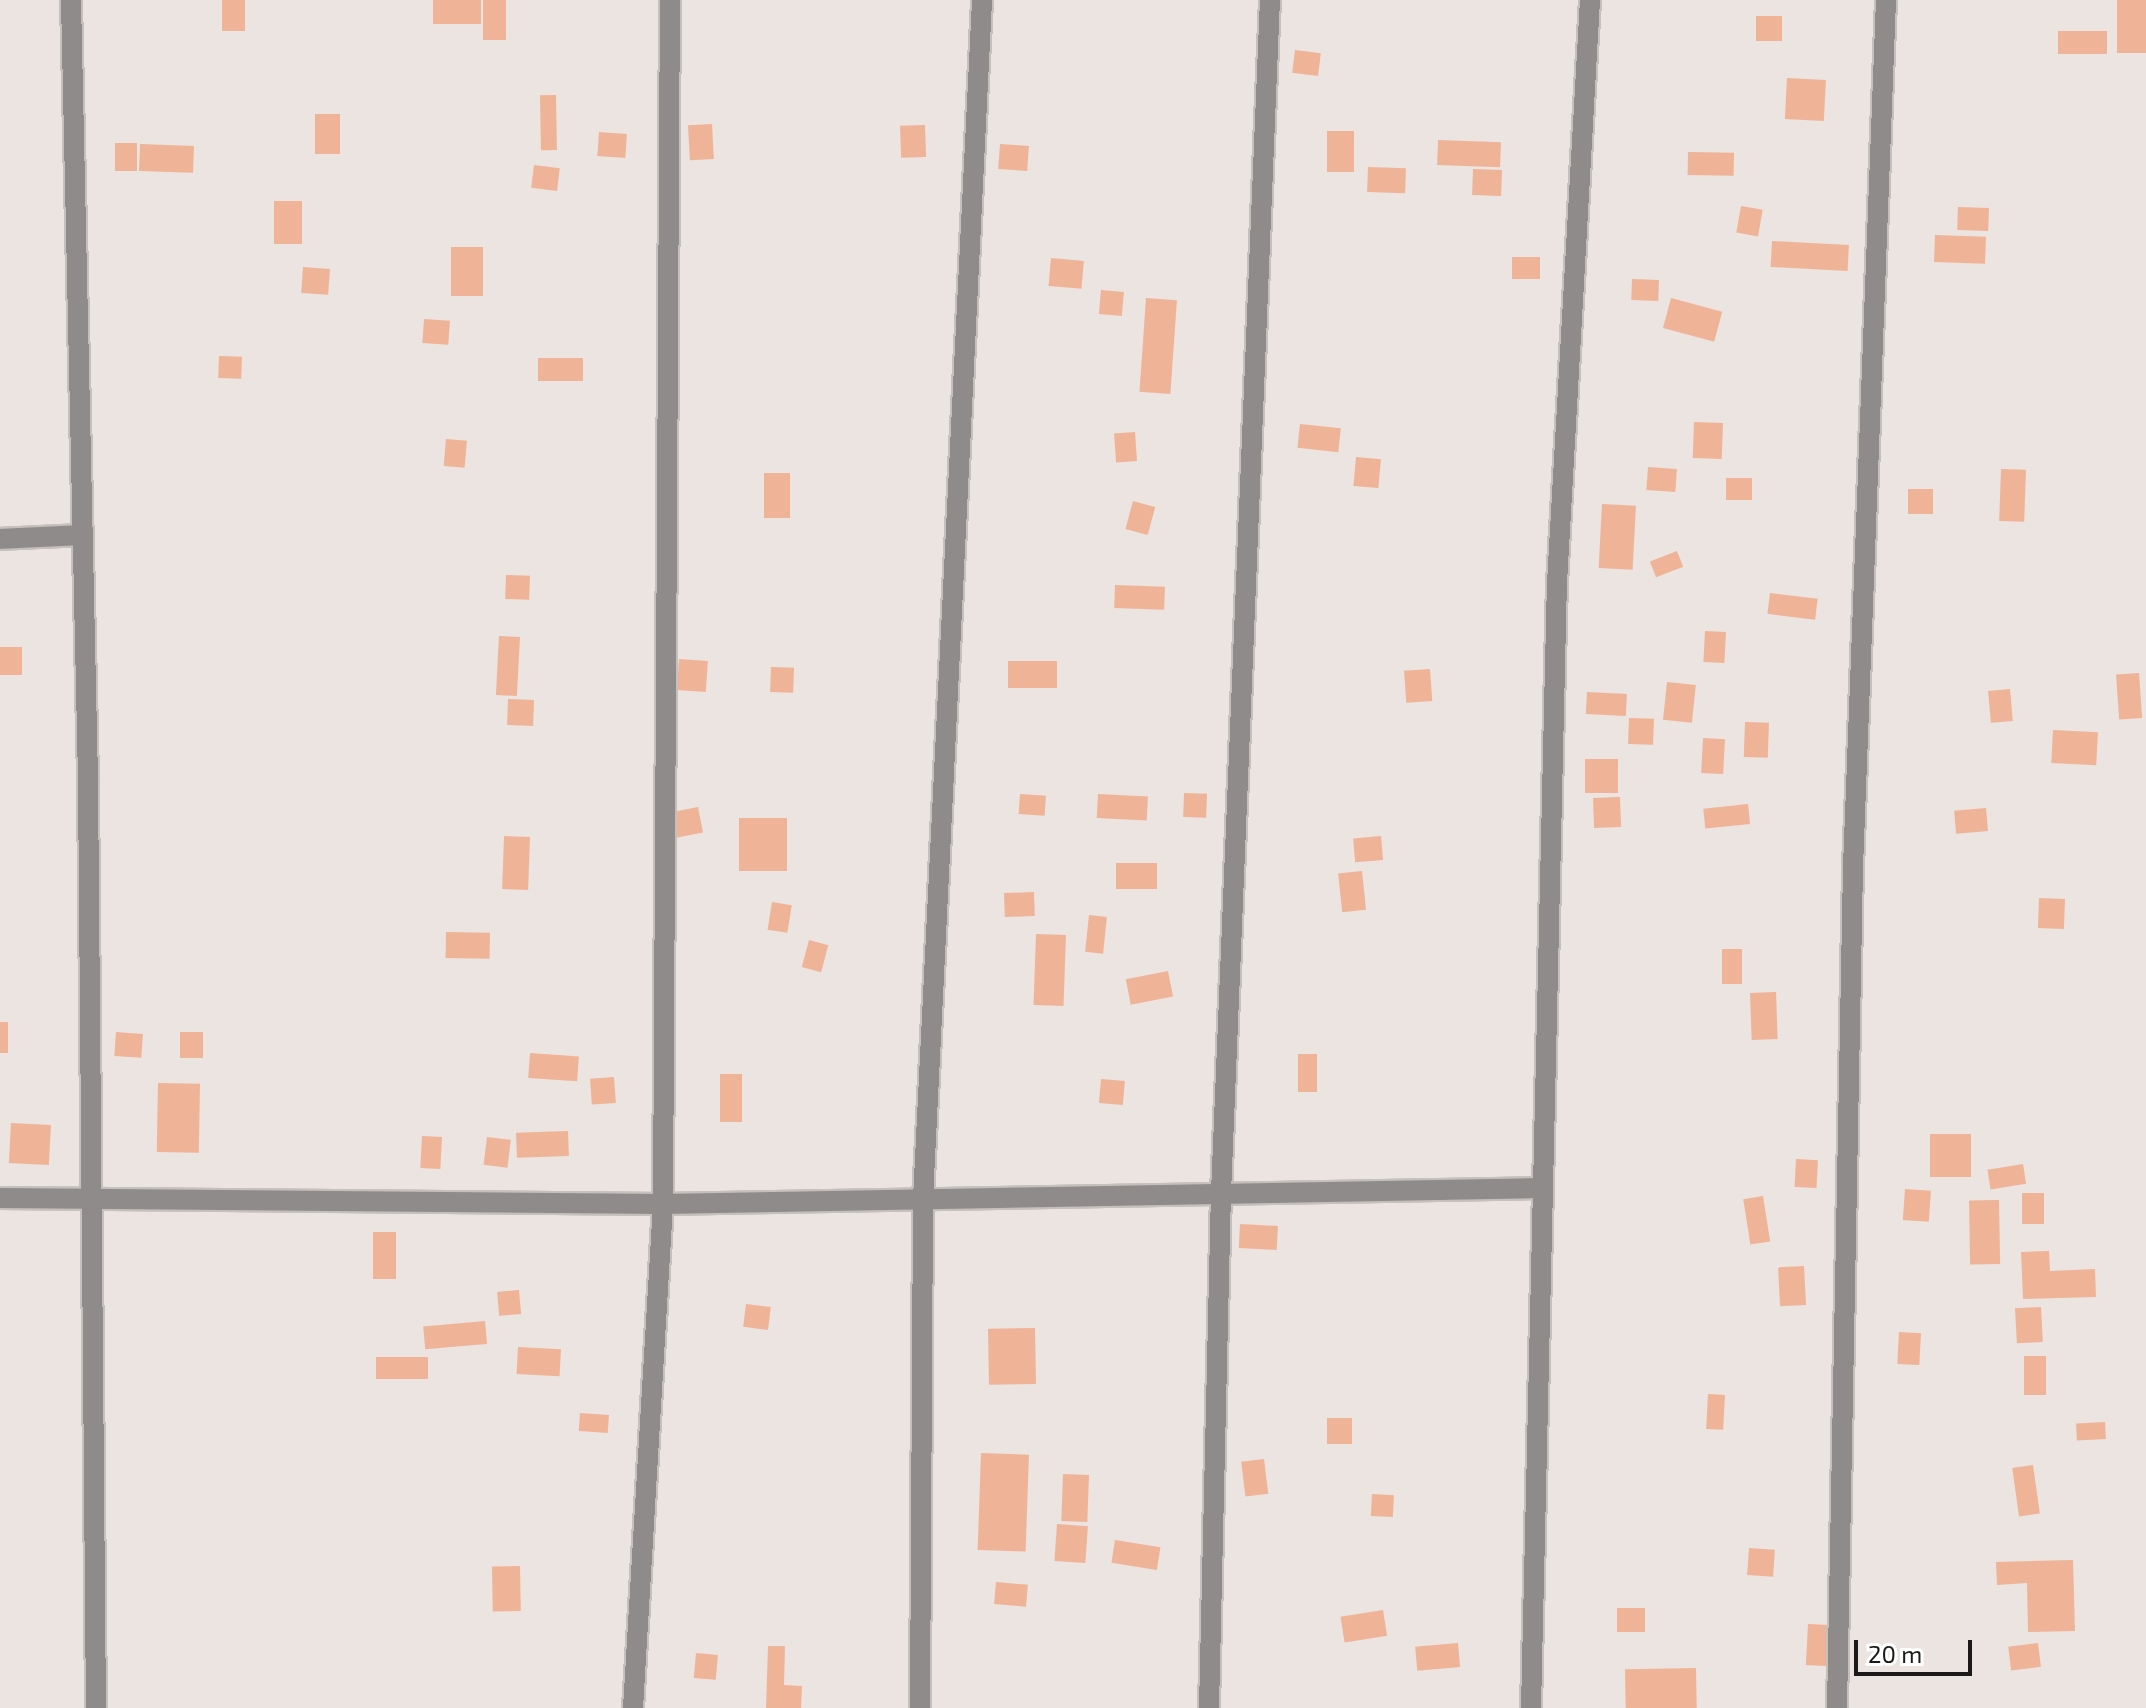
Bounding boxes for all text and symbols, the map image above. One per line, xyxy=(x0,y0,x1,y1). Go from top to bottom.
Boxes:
scale bar xyxy=(1858,1624,1976,1674)
text: 20 m xyxy=(1868,1639,1922,1668)

